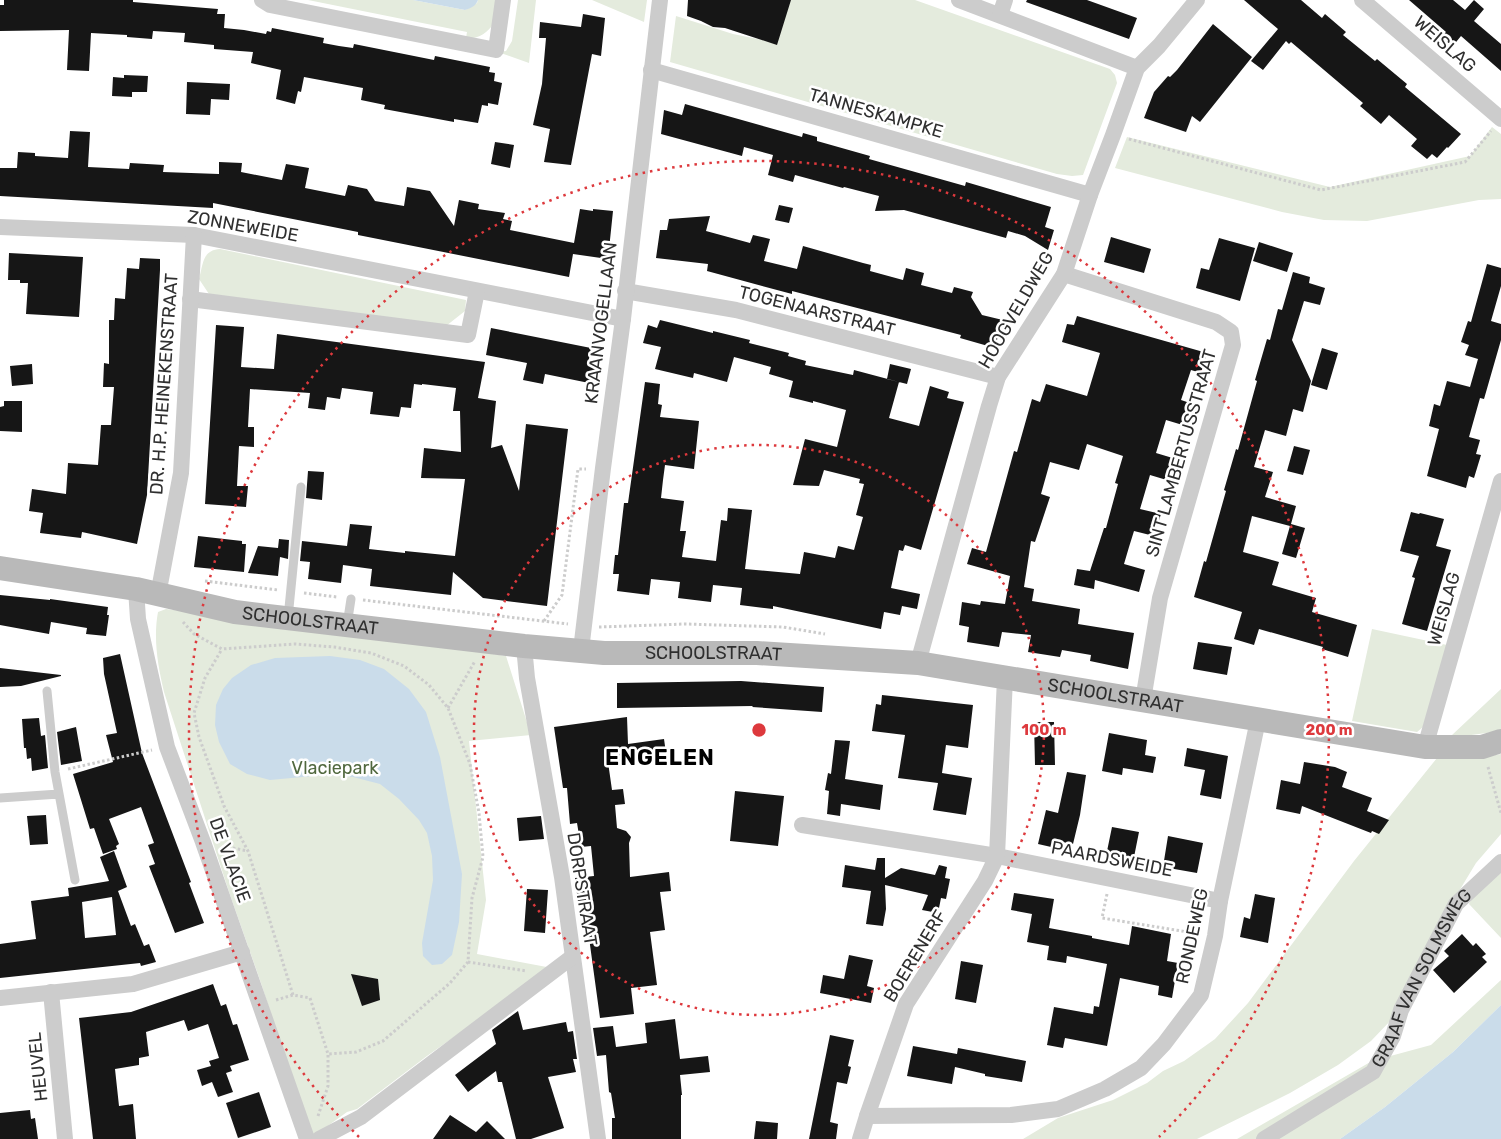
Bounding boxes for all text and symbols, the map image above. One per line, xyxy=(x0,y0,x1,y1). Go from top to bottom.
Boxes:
street label: WEISLAG xyxy=(1409,11,1481,77)
street label: TANNESKAMPKE xyxy=(806,83,946,143)
street label: ZONNEWEIDE xyxy=(186,205,300,247)
street label: KRAANVOGELLAAN xyxy=(580,241,622,405)
street label: HOOGVELDWEG xyxy=(974,248,1058,372)
street label: DR. H.P. HEINEKENSTRAAT xyxy=(145,272,183,496)
street label: TOGENAARSTRAAT xyxy=(737,281,897,341)
street label: SINT LAMBERTUSSTRAAT xyxy=(1141,347,1221,559)
street label: WEISLAG xyxy=(1423,570,1465,648)
street label: SCHOOLSTRAAT xyxy=(241,602,380,640)
street label: SCHOOLSTRAAT xyxy=(645,642,783,666)
street label: SCHOOLSTRAAT xyxy=(1046,674,1185,718)
centre of rings xyxy=(750,721,768,739)
text: 100 m xyxy=(1022,721,1066,739)
text: 200 m xyxy=(1305,721,1353,739)
district label: ENGELEN xyxy=(605,744,715,771)
park label: Vlaciepark xyxy=(291,757,379,779)
street label: DE VLACIE xyxy=(204,815,256,905)
street label: DORPSTRAAT xyxy=(562,831,602,947)
street label: PAARDSWEIDE xyxy=(1049,836,1175,882)
street label: GRAAF VAN SOLMSWEG xyxy=(1367,884,1476,1071)
street label: RONDEWEG xyxy=(1171,886,1213,986)
street label: BOERENERF xyxy=(879,906,951,1006)
street label: HEUVEL xyxy=(23,1031,53,1103)

